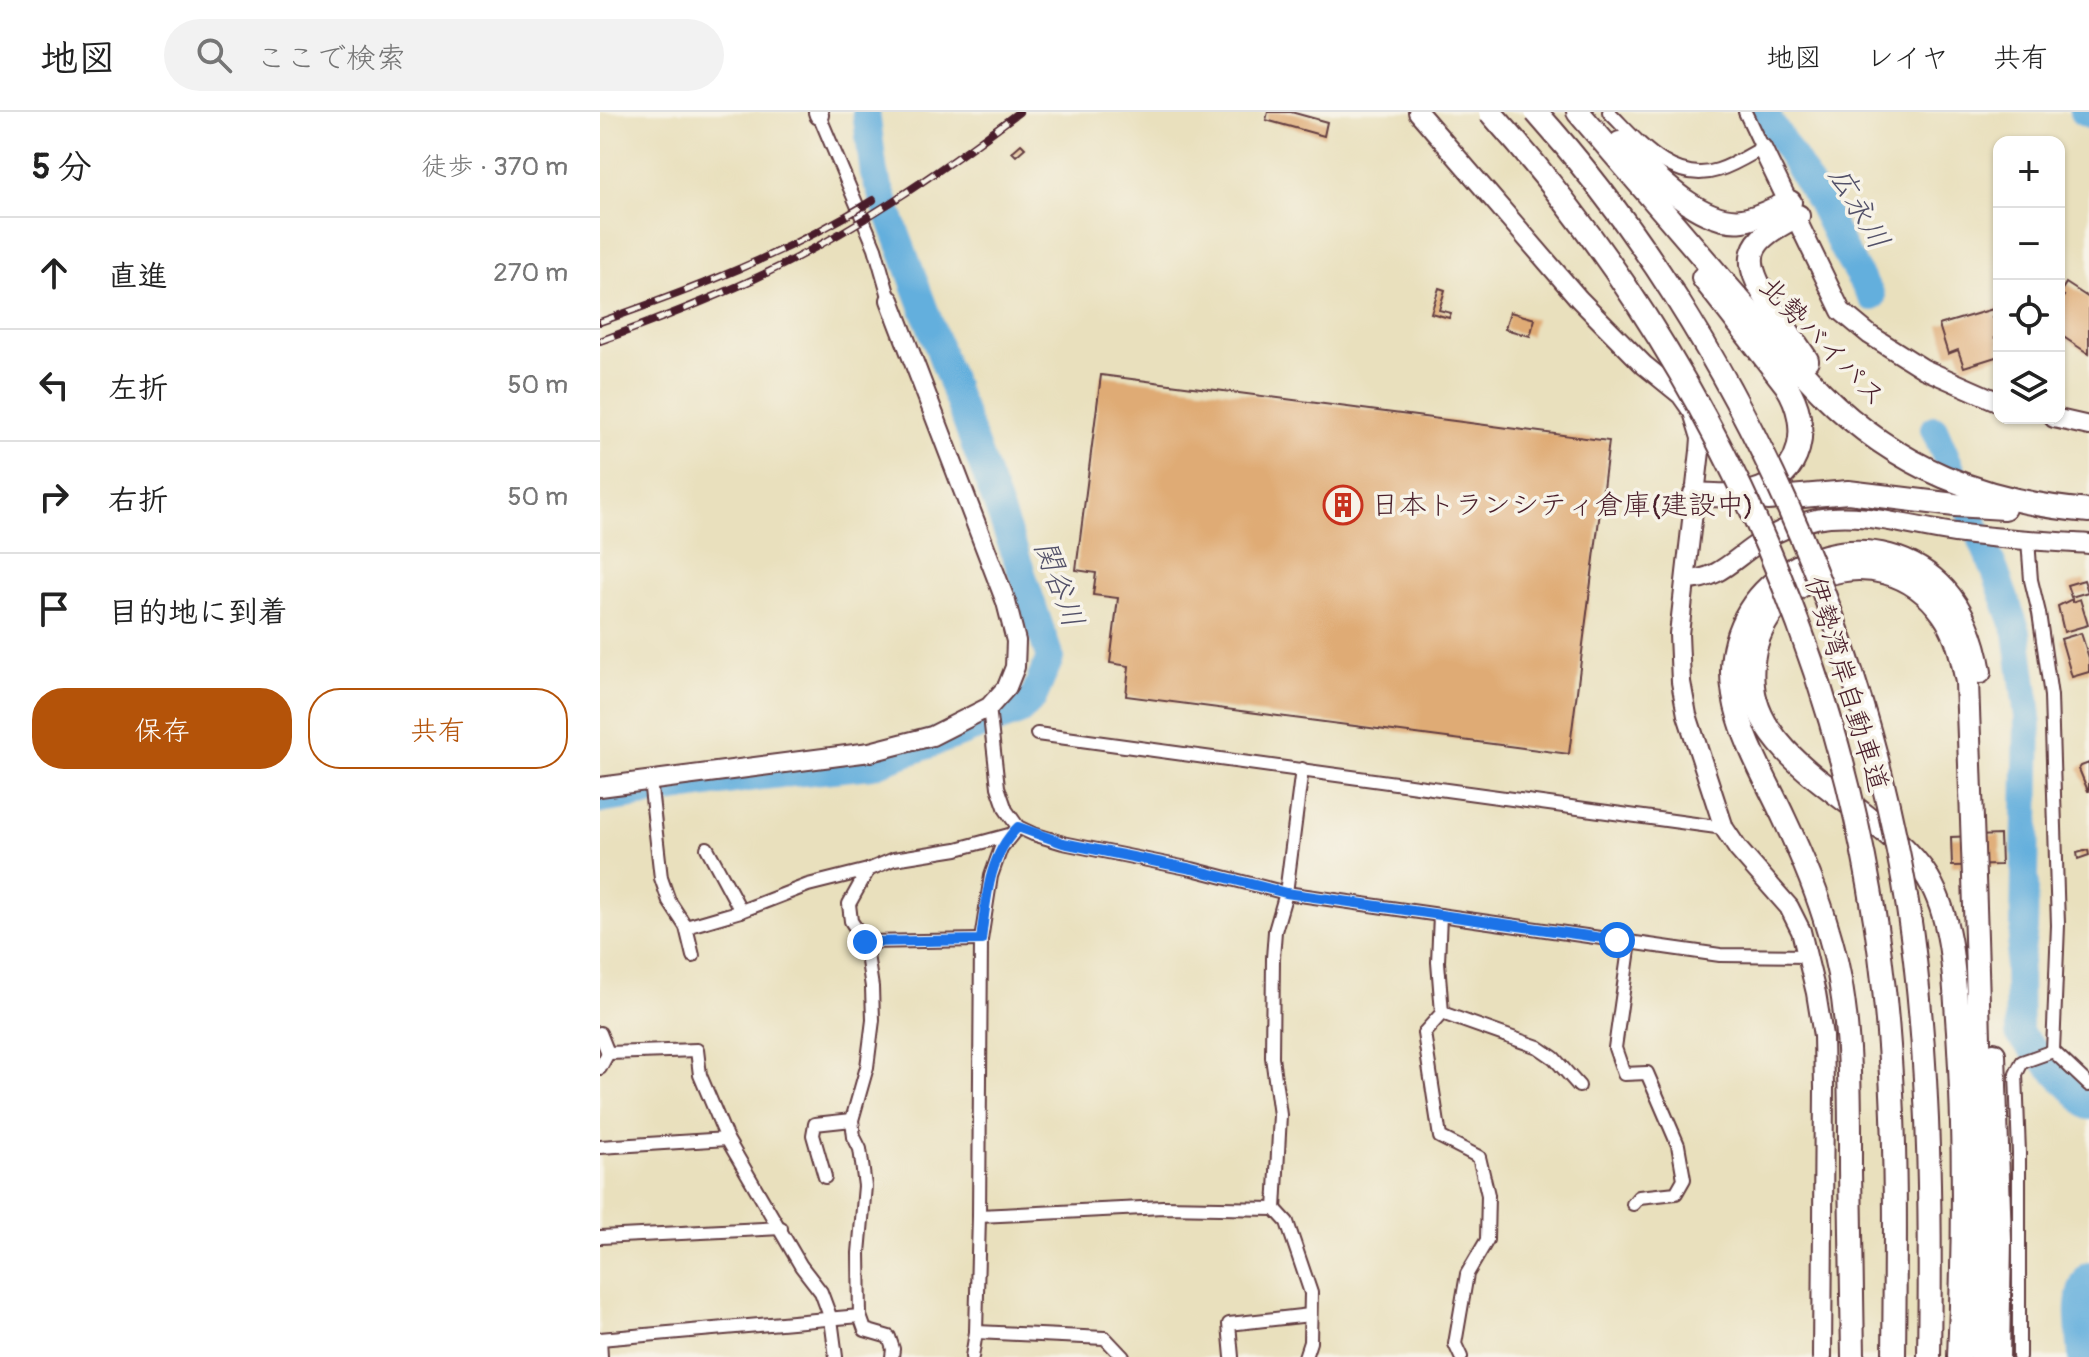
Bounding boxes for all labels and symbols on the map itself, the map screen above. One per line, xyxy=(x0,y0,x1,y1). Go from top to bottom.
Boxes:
water label: 広永川 xyxy=(1820,160,1898,256)
street label: 北勢バイパス xyxy=(1751,270,1893,414)
building icon: 日本トランシティ倉庫(建設中) xyxy=(1322,484,1364,526)
place label: 日本トランシティ倉庫(建設中) xyxy=(1371,488,1754,523)
water label: 関谷川 xyxy=(1026,535,1092,633)
street label: 伊勢湾岸自動車道 xyxy=(1797,572,1895,796)
route start xyxy=(1599,922,1635,958)
route end xyxy=(847,924,883,960)

